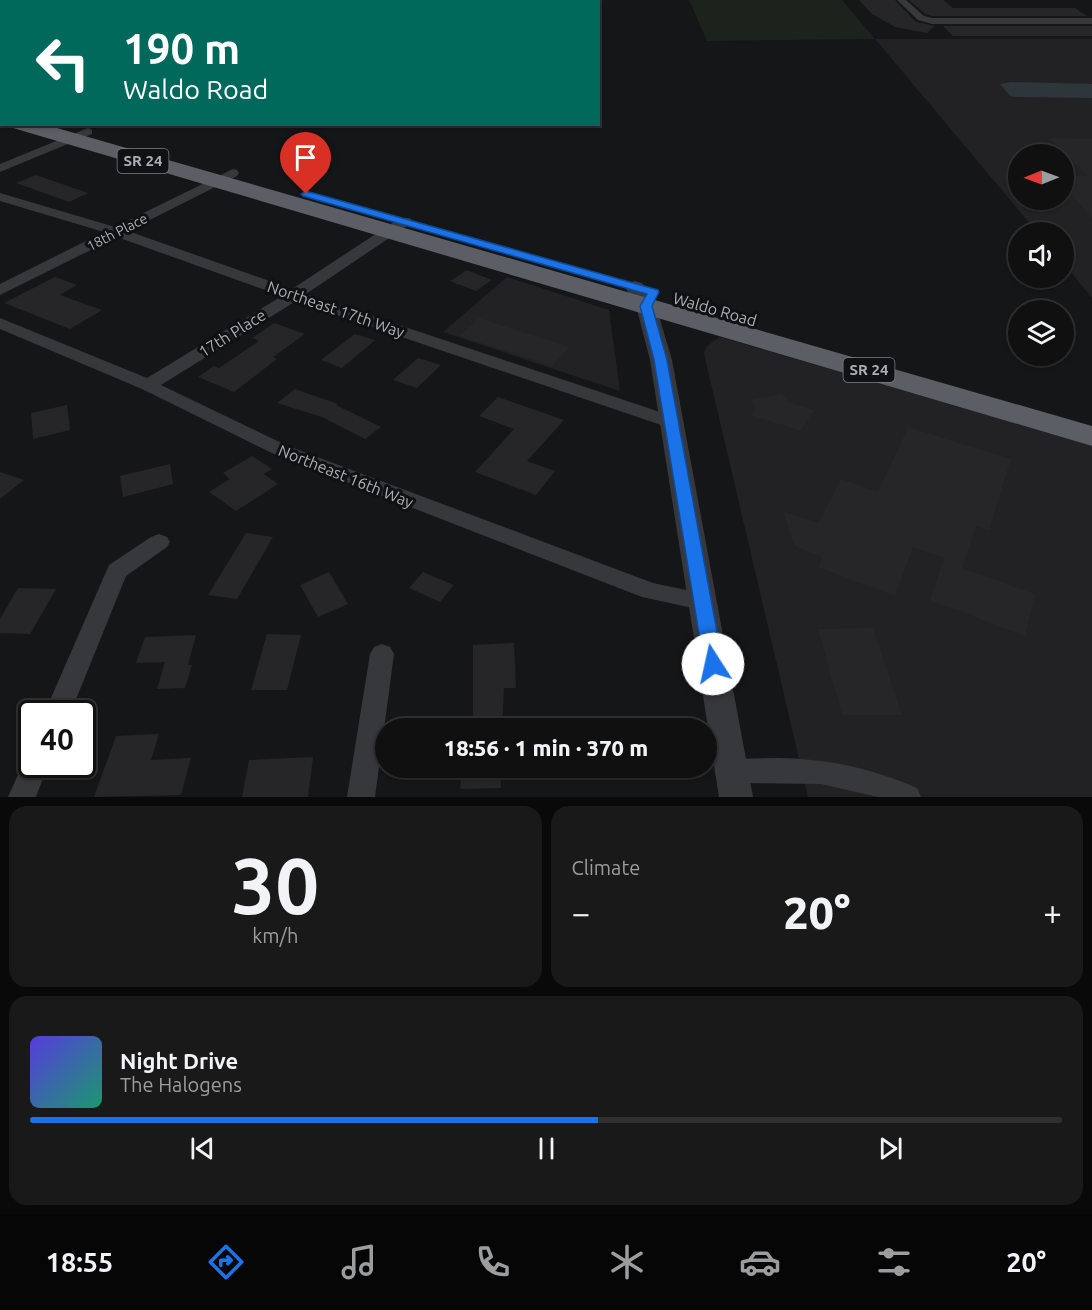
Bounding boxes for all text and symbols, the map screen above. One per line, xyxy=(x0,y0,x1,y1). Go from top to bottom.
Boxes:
icon: left xyxy=(24,24,102,102)
text: 190 m xyxy=(123,25,240,72)
text: Waldo Road xyxy=(123,74,268,104)
pin xyxy=(280,132,331,194)
icon: arrive xyxy=(289,141,322,174)
north arrow xyxy=(1008,144,1074,210)
map controls xyxy=(1008,144,1074,366)
road number: SR 24 xyxy=(118,149,168,173)
street label: 18th Place xyxy=(84,210,150,254)
button: sound xyxy=(1008,222,1074,288)
street label: Northeast 17th Way xyxy=(265,277,407,341)
street label: Waldo Road xyxy=(671,288,759,330)
button: layers xyxy=(1008,300,1074,366)
street label: 17th Place xyxy=(195,305,269,361)
road number: SR 24 xyxy=(844,358,894,382)
street label: Northeast 16th Way xyxy=(276,441,416,511)
position arrow xyxy=(681,632,745,696)
speed limit sign: 40 xyxy=(18,700,96,778)
text: 18:56 · 1 min · 370 m xyxy=(444,735,648,760)
text: 30 xyxy=(231,841,319,929)
text: Climate xyxy=(572,856,640,879)
text: 20° xyxy=(783,887,850,938)
text: − xyxy=(572,894,590,931)
text: + xyxy=(1043,894,1062,931)
text: km/h xyxy=(252,924,298,947)
text: Night Drive xyxy=(120,1048,238,1073)
text: The Halogens xyxy=(120,1073,242,1096)
icon: previous xyxy=(186,1132,219,1165)
icon: pause xyxy=(530,1132,563,1165)
icon: next xyxy=(874,1132,907,1165)
icon: directions xyxy=(205,1241,247,1283)
icon: music xyxy=(338,1241,380,1283)
icon: phone xyxy=(472,1241,514,1283)
icon: climate xyxy=(606,1241,648,1283)
icon: car xyxy=(739,1241,781,1283)
icon: filters xyxy=(873,1241,915,1283)
text: 18:55 xyxy=(46,1247,113,1277)
text: 20° xyxy=(1006,1247,1046,1277)

